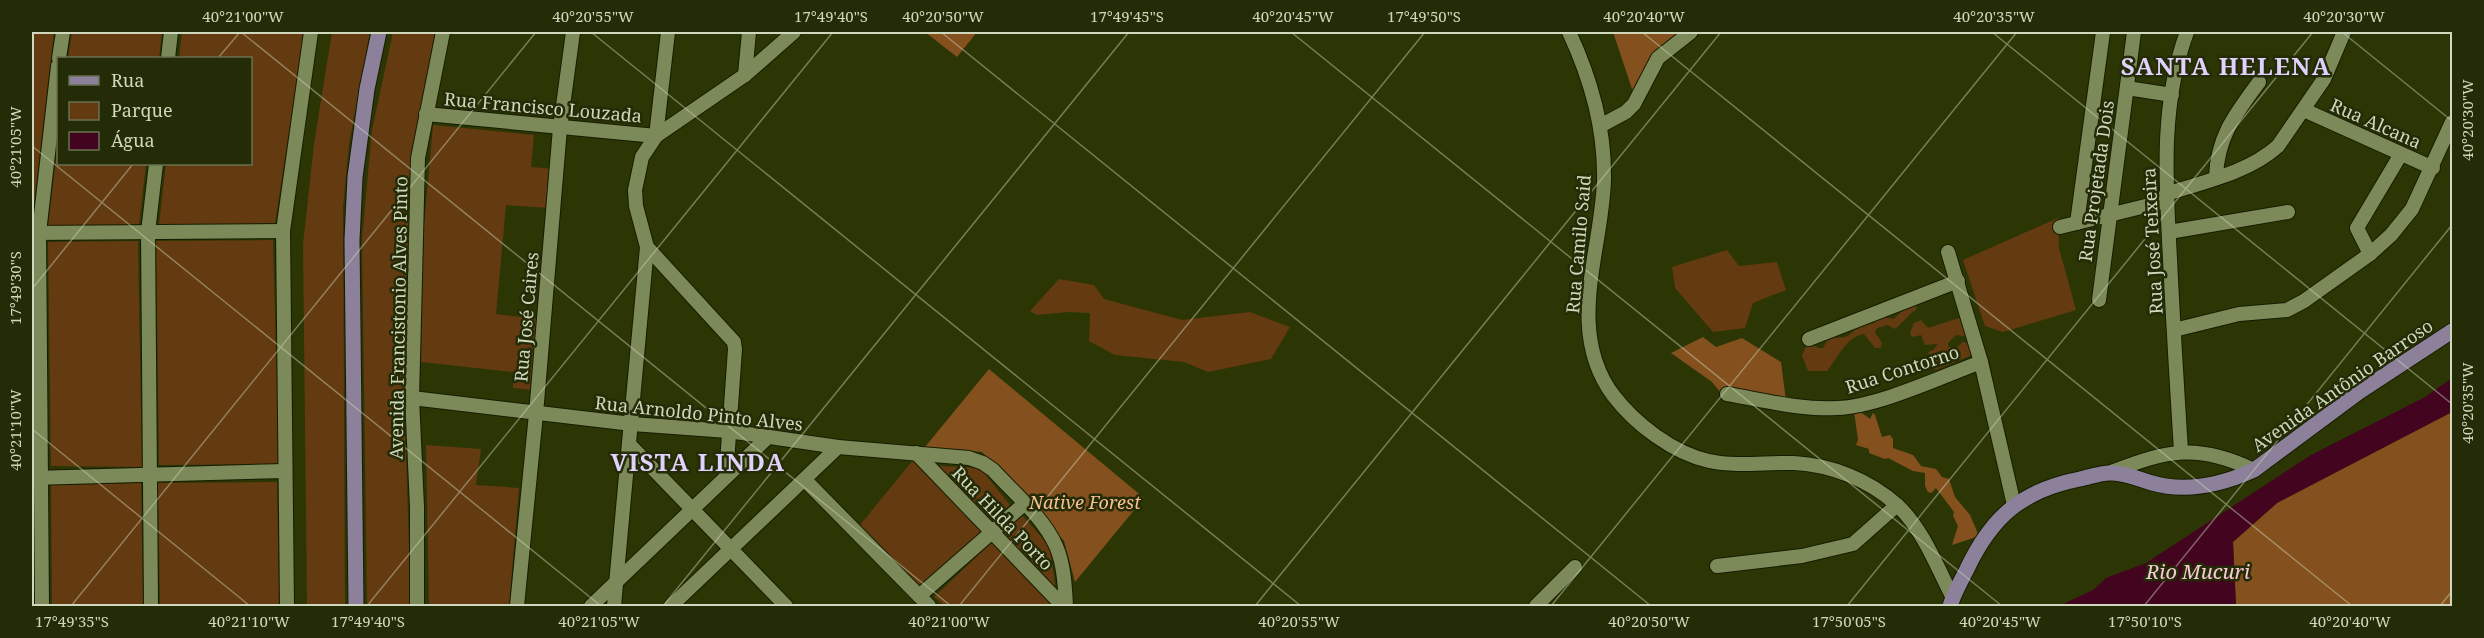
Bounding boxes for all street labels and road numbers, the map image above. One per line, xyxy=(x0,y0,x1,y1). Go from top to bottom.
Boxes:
street label: Rua Francisco Louzada xyxy=(443,86,643,128)
street label: Rua Alcana xyxy=(2327,92,2425,154)
street label: Rua Projetada Dois xyxy=(2073,99,2119,263)
street label: Rua José Teixeira xyxy=(2136,167,2168,315)
street label: Rua Camilo Said xyxy=(1560,174,1596,314)
street label: Avenida Francistonio Alves Pinto xyxy=(384,176,412,460)
street label: Rua José Caires xyxy=(508,251,544,383)
street label: Avenida Antônio Barroso xyxy=(2247,313,2437,457)
street label: Rua Contorno xyxy=(1842,339,1962,399)
street label: Rua Arnoldo Pinto Alves xyxy=(594,390,804,436)
street label: Rua Hilda Porto xyxy=(947,461,1059,575)

